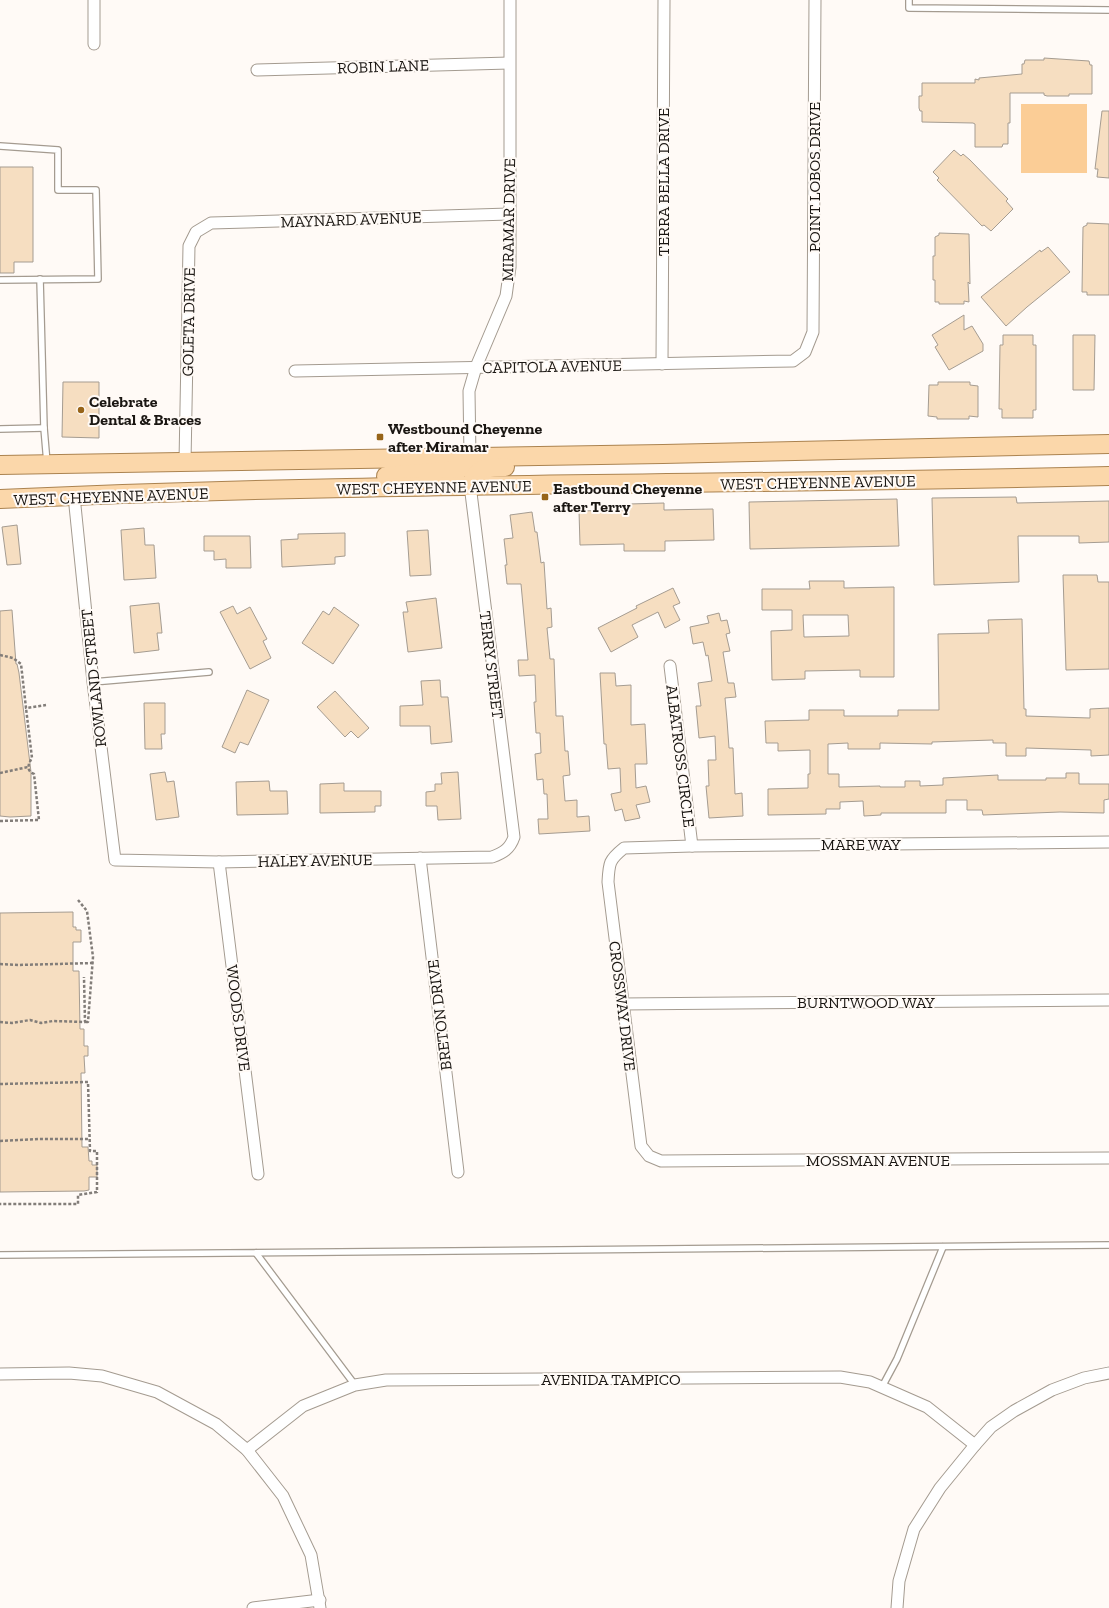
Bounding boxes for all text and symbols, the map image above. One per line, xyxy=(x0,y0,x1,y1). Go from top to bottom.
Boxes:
street label: ROBIN LANE xyxy=(337,55,429,78)
street label: POINT LOBOS DRIVE xyxy=(805,102,824,252)
street label: TERRA BELLA DRIVE xyxy=(654,108,673,256)
street label: MIRAMAR DRIVE xyxy=(498,158,519,282)
street label: MAYNARD AVENUE xyxy=(280,208,422,231)
street label: GOLETA DRIVE xyxy=(178,267,199,377)
street label: CAPITOLA AVENUE xyxy=(482,356,622,377)
place label: Celebrate Dental & Braces xyxy=(89,392,201,429)
marker: Celebrate Dental & Braces xyxy=(76,405,86,415)
place label: Westbound Cheyenne after Miramar xyxy=(388,419,542,456)
marker: Westbound Cheyenne after Miramar xyxy=(375,432,385,442)
street label: WEST CHEYENNE AVENUE xyxy=(720,471,916,494)
street label: WEST CHEYENNE AVENUE xyxy=(336,476,532,499)
place label: Eastbound Cheyenne after Terry xyxy=(553,479,702,516)
street label: WEST CHEYENNE AVENUE xyxy=(13,484,209,509)
marker: Eastbound Cheyenne after Terry xyxy=(540,492,550,502)
street label: ROWLAND STREET xyxy=(77,608,110,748)
street label: TERRY STREET xyxy=(475,610,508,720)
street label: ALBATROSS CIRCLE xyxy=(662,684,699,829)
street label: MARE WAY xyxy=(821,835,901,854)
street label: HALEY AVENUE xyxy=(257,850,373,871)
street label: CROSSWAY DRIVE xyxy=(605,940,640,1072)
street label: BRETON DRIVE xyxy=(423,958,456,1071)
street label: WOODS DRIVE xyxy=(223,964,254,1072)
street label: BURNTWOOD WAY xyxy=(797,993,935,1012)
street label: MOSSMAN AVENUE xyxy=(806,1151,950,1170)
street label: AVENIDA TAMPICO xyxy=(541,1370,681,1389)

